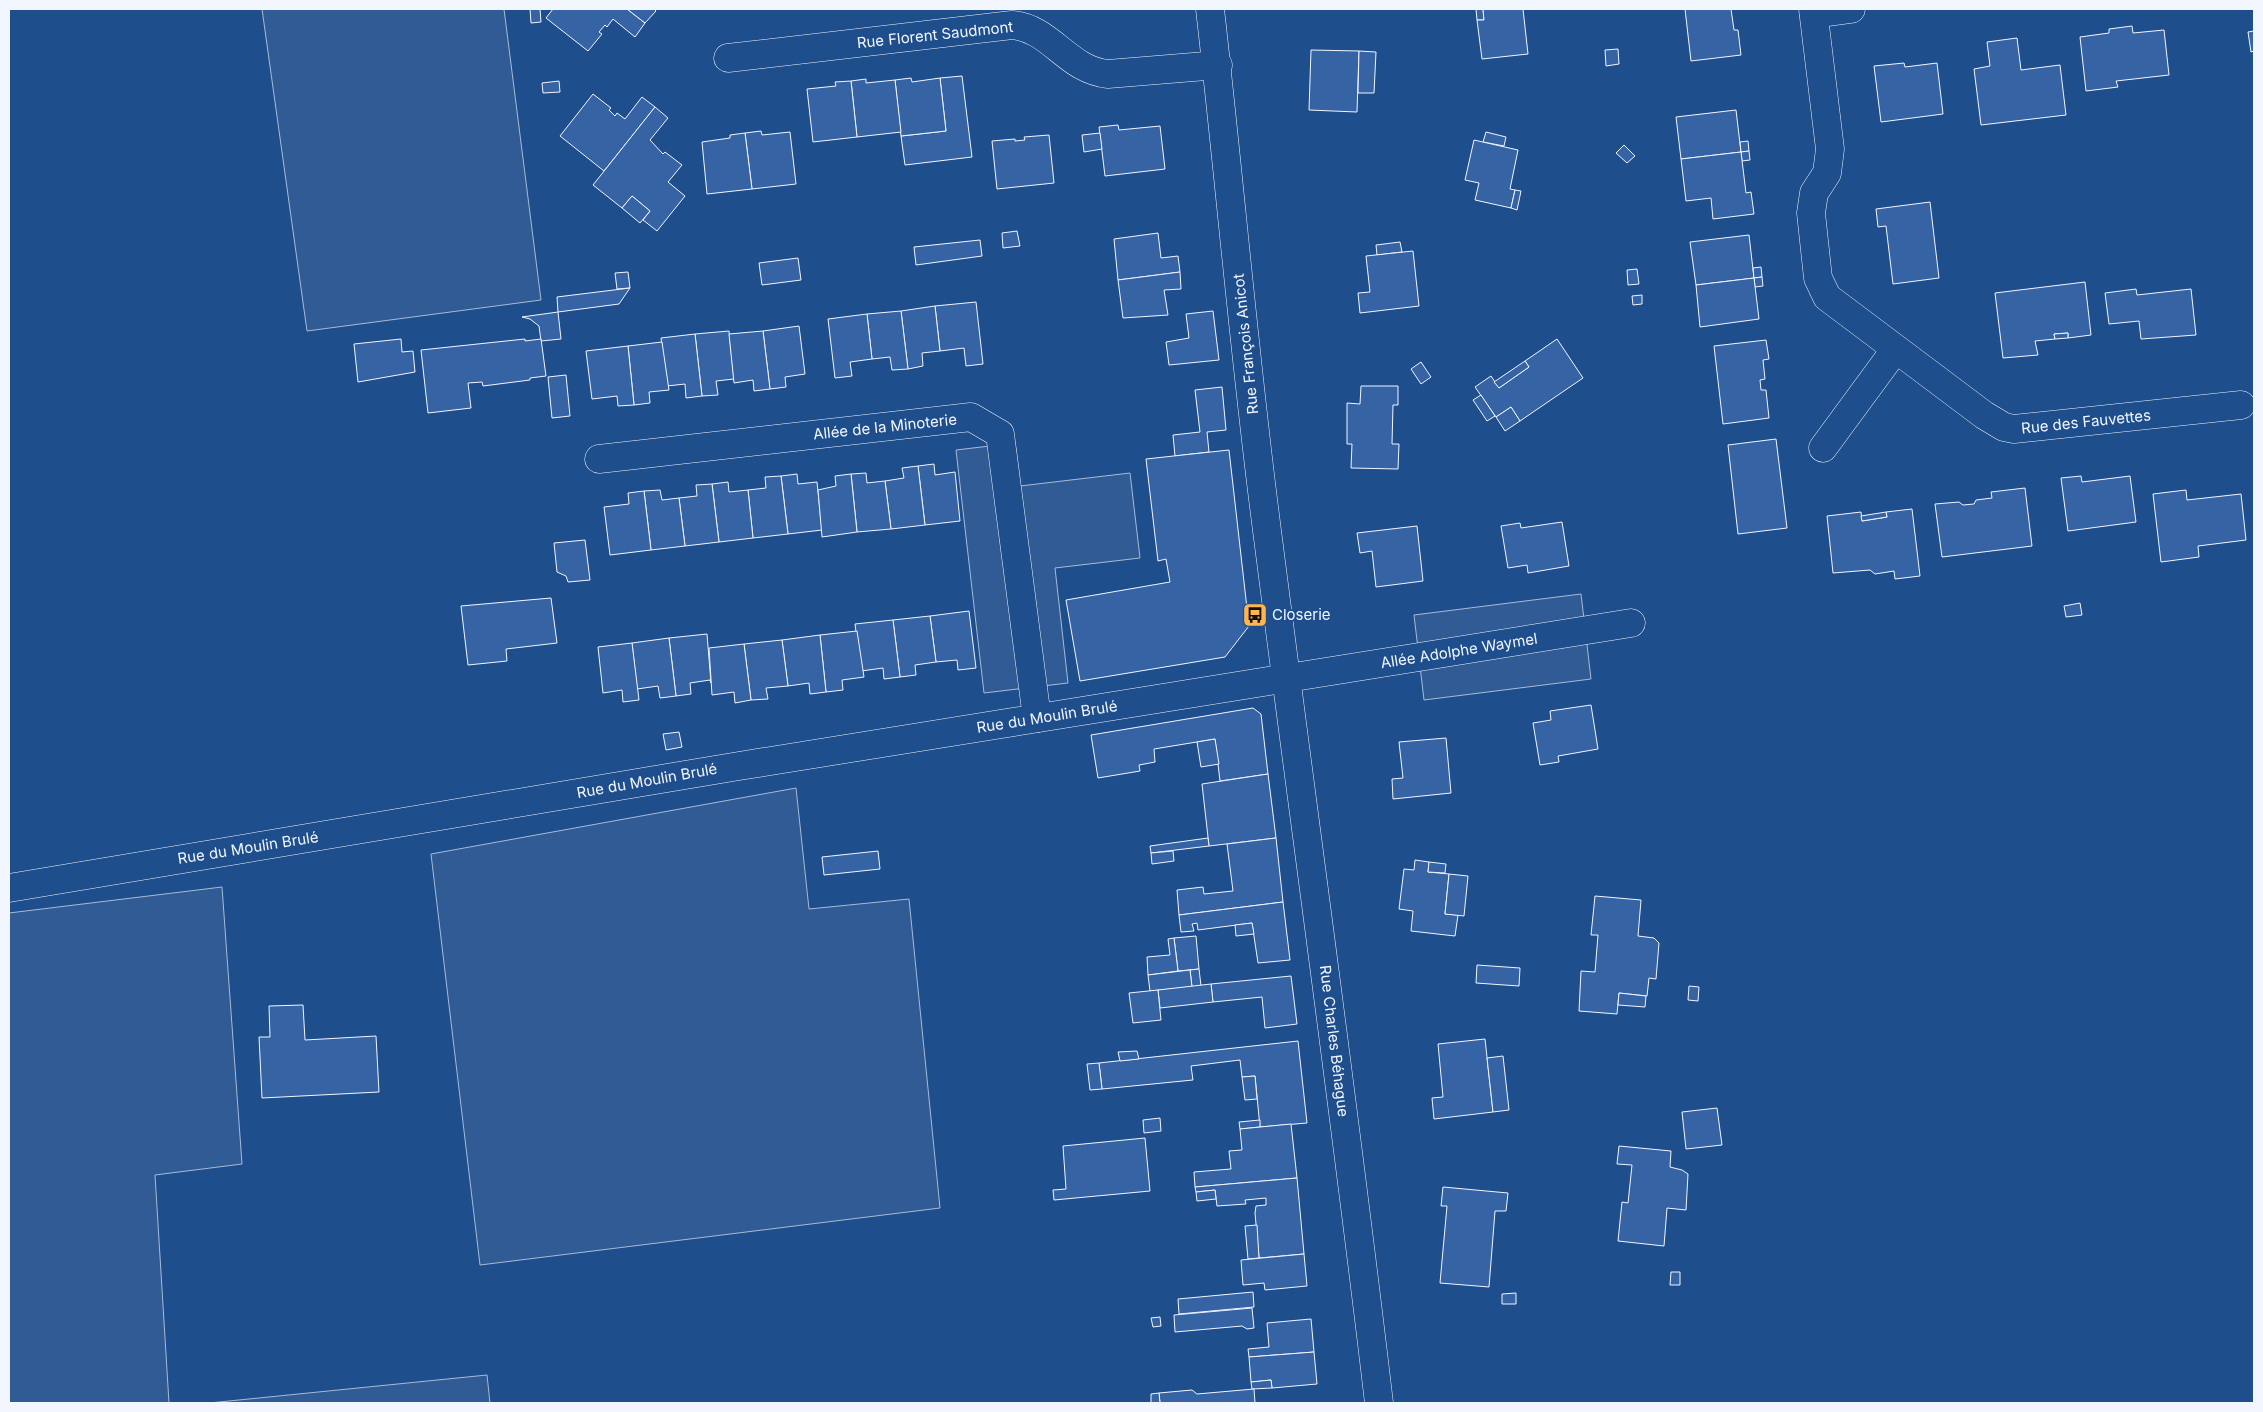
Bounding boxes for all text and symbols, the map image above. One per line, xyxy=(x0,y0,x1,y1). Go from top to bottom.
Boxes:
street label: Rue Florent Saudmont xyxy=(856,17,1014,52)
street label: Rue François Anicot xyxy=(1229,273,1262,415)
street label: Rue des Fauvettes xyxy=(2020,405,2152,438)
street label: Allée de la Minoterie xyxy=(812,409,958,444)
bus stop icon: Closerie xyxy=(1242,602,1268,628)
place label: Closerie xyxy=(1272,605,1331,624)
street label: Allée Adolphe Waymel xyxy=(1379,629,1539,672)
street label: Rue du Moulin Brulé xyxy=(975,696,1119,737)
street label: Rue du Moulin Brulé xyxy=(575,759,719,802)
street label: Rue du Moulin Brulé xyxy=(176,827,320,868)
street label: Rue Charles Béhague xyxy=(1316,964,1353,1118)

